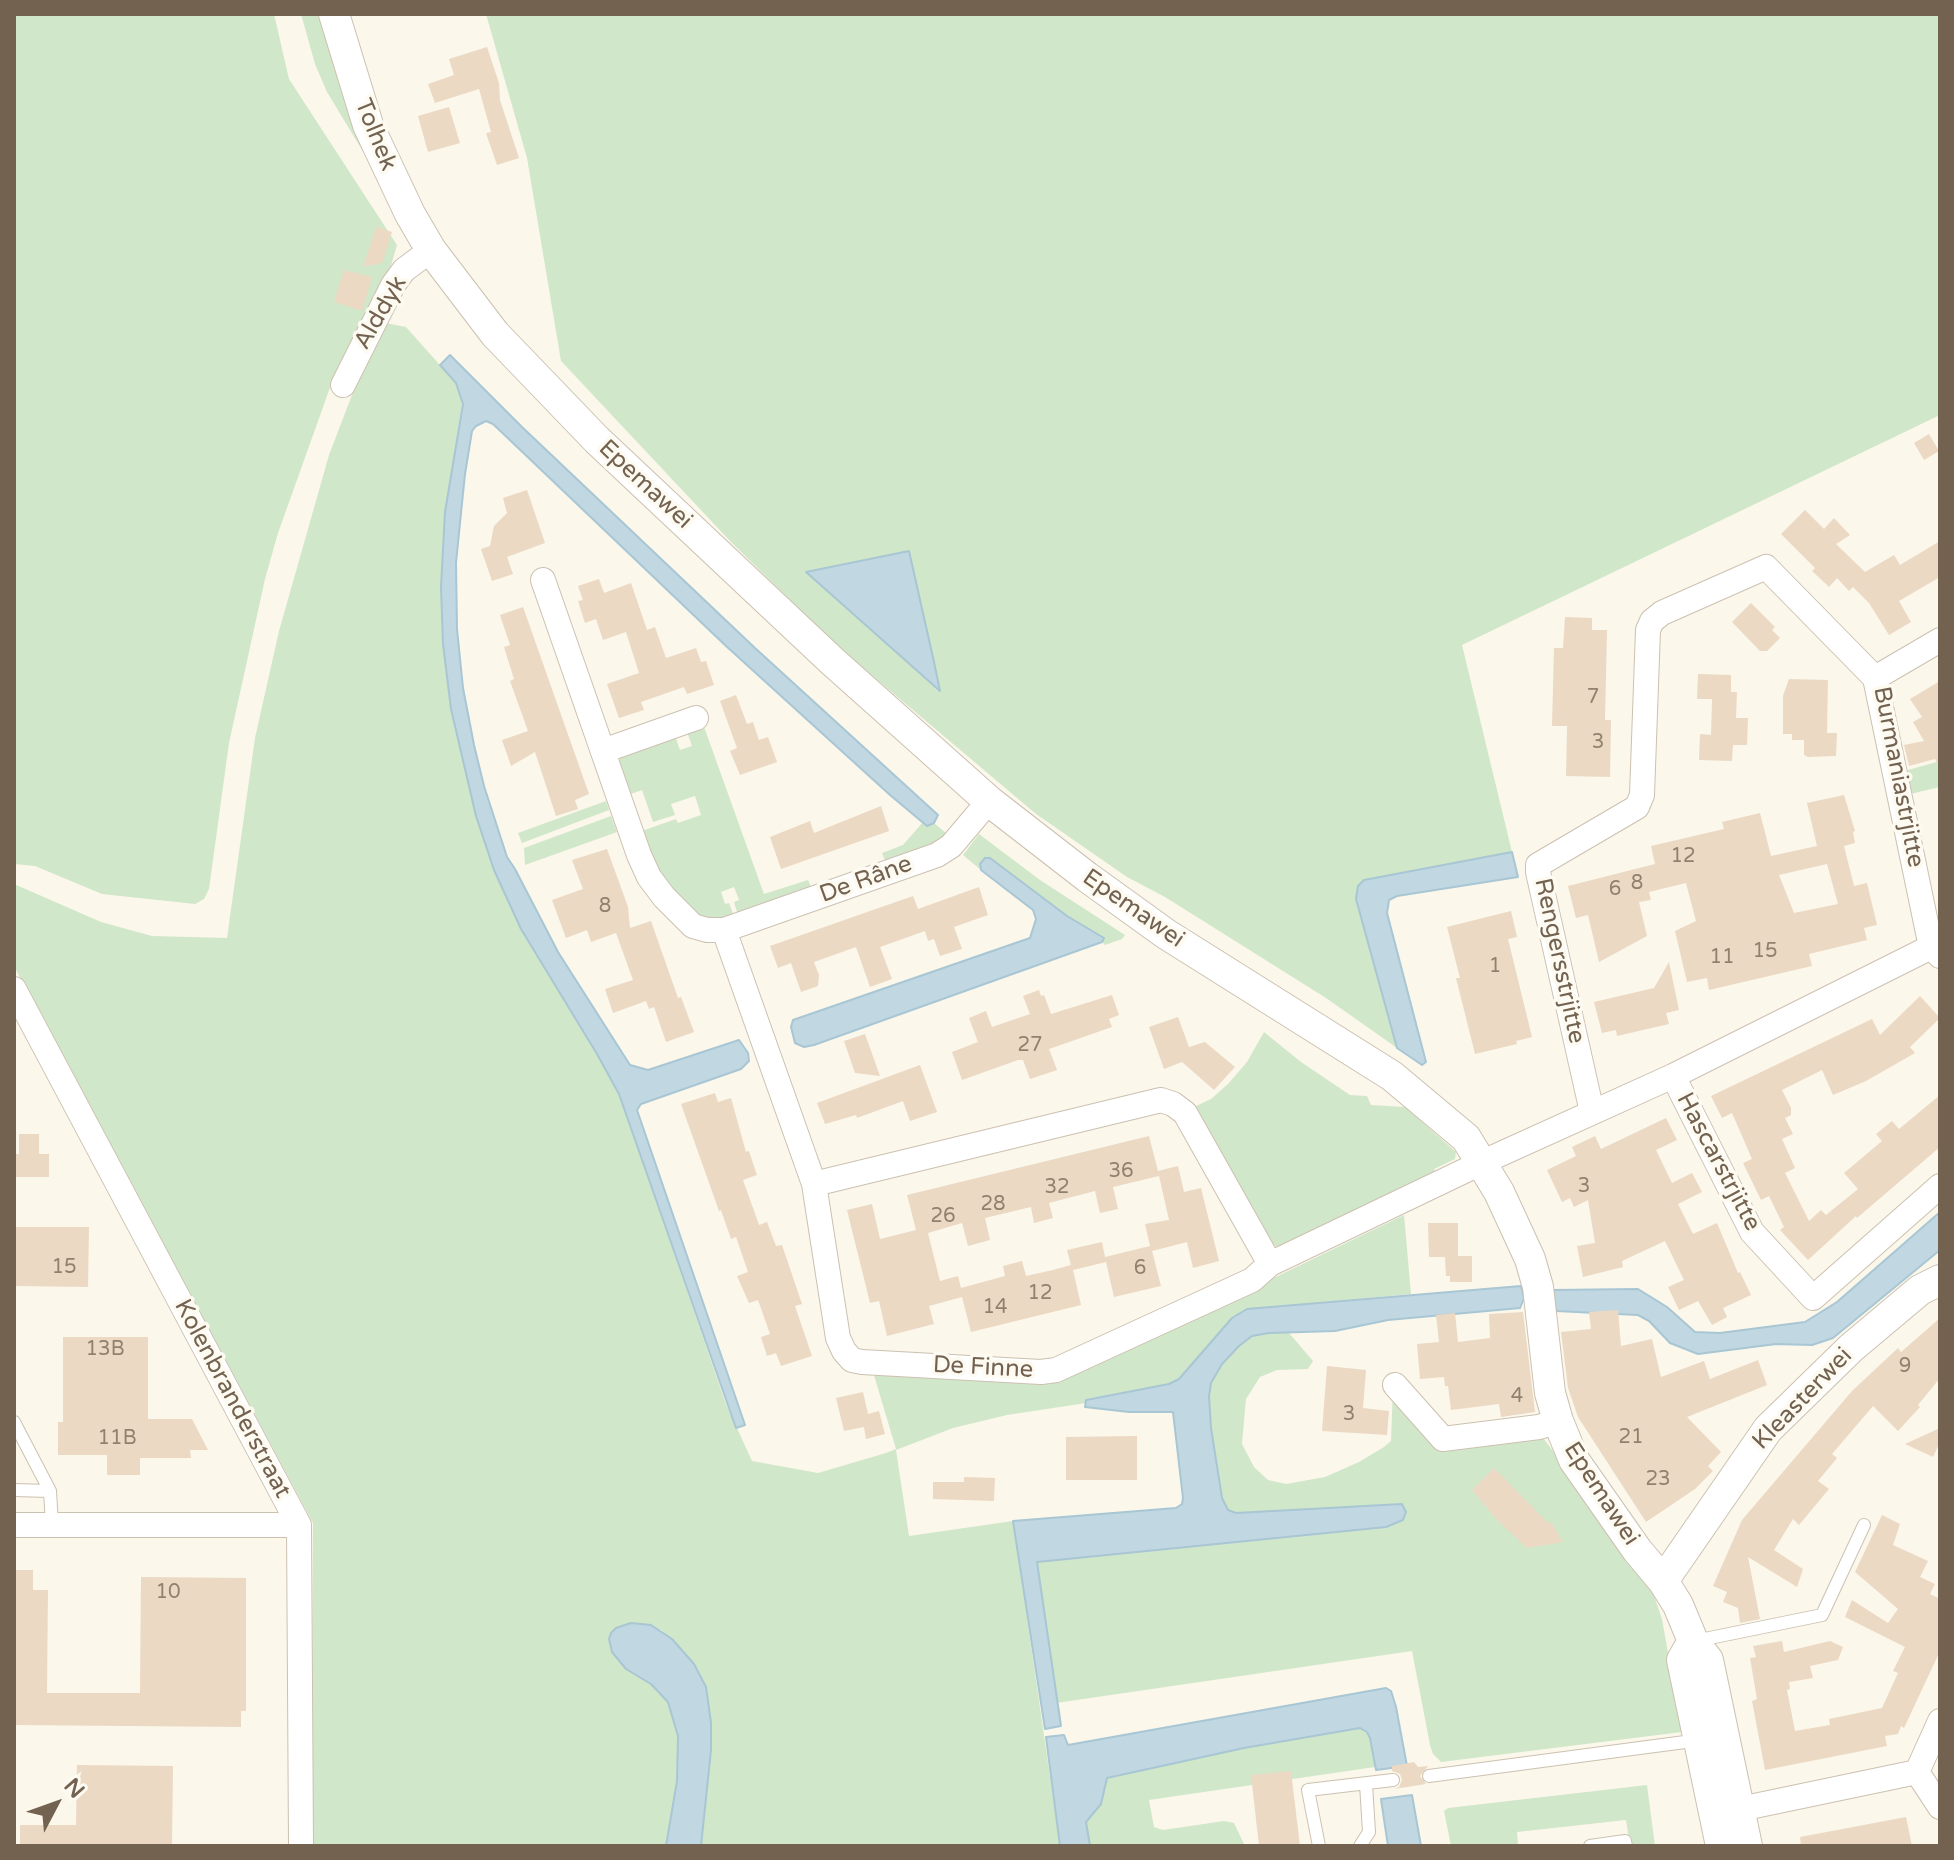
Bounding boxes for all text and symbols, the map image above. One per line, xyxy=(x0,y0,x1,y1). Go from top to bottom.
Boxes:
street label: Tolhek xyxy=(348,95,402,175)
street label: Alddyk xyxy=(349,271,413,355)
street label: Epemawei xyxy=(592,434,698,536)
street label: Burmaniastrjitte xyxy=(1866,684,1930,870)
house number: 7 xyxy=(1587,686,1599,710)
house number: 3 xyxy=(1592,731,1604,755)
house number: 12 xyxy=(1670,845,1696,869)
street label: De Râne xyxy=(816,850,916,910)
street label: Epemawei xyxy=(1077,863,1189,955)
house number: 8 xyxy=(1631,872,1643,896)
street label: Rengersstrjitte xyxy=(1527,876,1591,1046)
house number: 6 xyxy=(1609,878,1621,902)
house number: 8 xyxy=(599,895,611,919)
house number: 15 xyxy=(1752,940,1778,964)
house number: 11 xyxy=(1709,946,1735,970)
house number: 1 xyxy=(1489,955,1501,979)
house number: 27 xyxy=(1017,1034,1043,1058)
street label: Hascarstrjitte xyxy=(1670,1088,1766,1236)
house number: 36 xyxy=(1108,1160,1134,1184)
house number: 3 xyxy=(1578,1175,1590,1199)
house number: 32 xyxy=(1044,1176,1070,1200)
house number: 28 xyxy=(980,1193,1006,1217)
house number: 26 xyxy=(930,1205,956,1229)
house number: 15 xyxy=(51,1256,77,1280)
house number: 6 xyxy=(1134,1257,1146,1281)
house number: 12 xyxy=(1027,1282,1053,1306)
street label: Kolenbranderstraat xyxy=(167,1295,297,1503)
house number: 14 xyxy=(982,1296,1008,1320)
house number: 13B xyxy=(86,1338,124,1362)
street label: Kleasterwei xyxy=(1747,1342,1859,1456)
street label: De Finne xyxy=(932,1351,1034,1385)
house number: 9 xyxy=(1899,1355,1911,1379)
house number: 4 xyxy=(1511,1385,1523,1409)
house number: 3 xyxy=(1343,1403,1355,1427)
house number: 21 xyxy=(1618,1426,1644,1450)
house number: 11B xyxy=(98,1427,136,1451)
street label: Epemawei xyxy=(1557,1437,1645,1551)
house number: 23 xyxy=(1645,1468,1671,1492)
house number: 10 xyxy=(155,1581,181,1605)
north arrow xyxy=(16,1764,96,1844)
text: N xyxy=(58,1773,90,1803)

